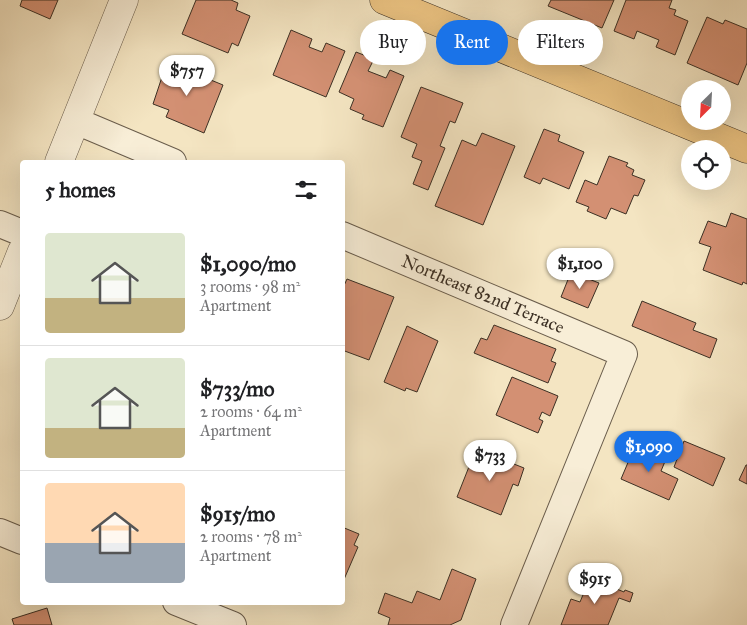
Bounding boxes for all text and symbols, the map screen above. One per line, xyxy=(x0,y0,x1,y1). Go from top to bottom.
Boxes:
chip: Buy xyxy=(360,20,426,65)
chip: Rent xyxy=(436,20,508,65)
chip: Filters xyxy=(518,20,603,65)
pin: $757 xyxy=(157,54,217,97)
text: $757 xyxy=(170,61,204,80)
north arrow xyxy=(681,80,731,130)
map controls xyxy=(681,80,731,190)
button: locate xyxy=(681,140,731,190)
icon: filters xyxy=(292,176,320,204)
text: 5 homes xyxy=(45,177,116,203)
pin: $1,100 xyxy=(539,248,621,290)
street label: Northeast 82nd Terrace xyxy=(398,250,568,338)
text: $1,090/mo xyxy=(200,251,296,277)
icon: home xyxy=(85,253,145,313)
text: $1,100 xyxy=(558,254,602,273)
text: 3 rooms · 98 m² xyxy=(200,277,300,296)
text: Apartment xyxy=(200,296,272,315)
text: $733/mo xyxy=(200,376,275,402)
icon: home xyxy=(85,378,145,438)
text: 2 rooms · 64 m² xyxy=(200,402,302,421)
text: Apartment xyxy=(200,421,272,440)
pin: $1,090 xyxy=(608,430,690,473)
text: $1,090 xyxy=(625,437,673,456)
pin: $733 xyxy=(460,440,520,482)
text: $733 xyxy=(475,446,505,465)
text: $915/mo xyxy=(200,501,275,527)
icon: home xyxy=(85,503,145,563)
text: 2 rooms · 78 m² xyxy=(200,527,302,546)
text: Apartment xyxy=(200,546,272,565)
pin: $915 xyxy=(565,562,625,605)
text: $915 xyxy=(579,569,611,588)

